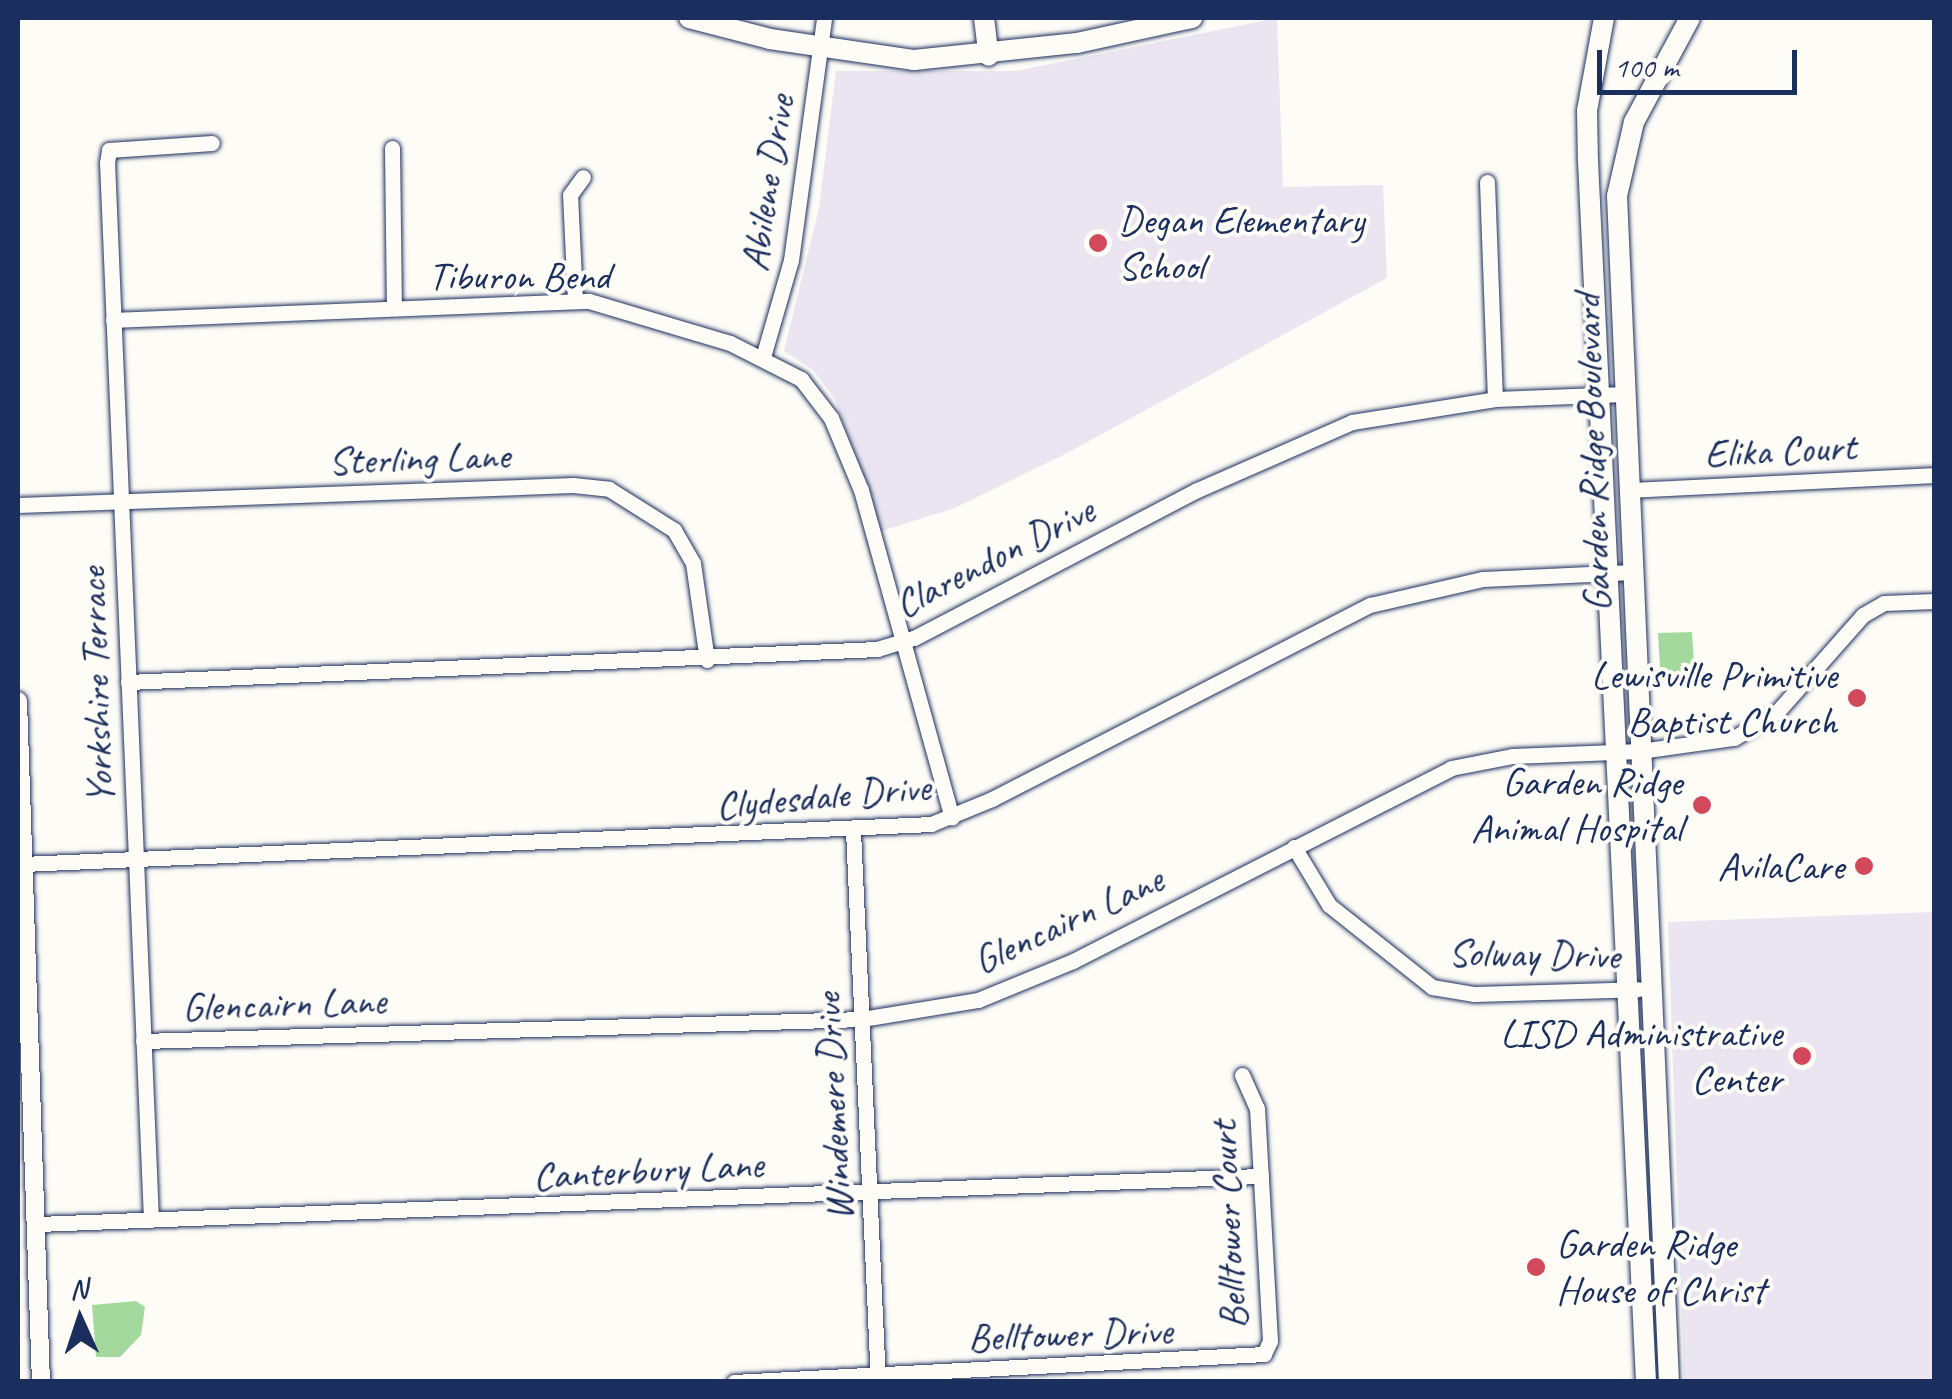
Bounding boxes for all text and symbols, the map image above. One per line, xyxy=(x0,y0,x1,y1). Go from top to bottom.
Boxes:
scale bar xyxy=(1602,30,1802,92)
text: 100 m xyxy=(1614,48,1679,86)
street label: Abilene Drive xyxy=(729,92,805,274)
place label: Degan Elementary School xyxy=(1118,196,1367,290)
marker: Degan Elementary School xyxy=(1087,232,1109,254)
street label: Tiburon Bend xyxy=(428,252,610,300)
street label: Garden Ridge Boulevard xyxy=(1562,292,1622,614)
street label: Elika Court xyxy=(1703,422,1857,478)
street label: Sterling Lane xyxy=(327,431,511,485)
street label: Clarendon Drive xyxy=(886,486,1102,628)
street label: Yorkshire Terrace xyxy=(68,566,124,806)
place label: Lewisville Primitive Baptist Church xyxy=(1589,651,1837,745)
marker: Lewisville Primitive Baptist Church xyxy=(1846,687,1868,709)
place label: Garden Ridge Animal Hospital xyxy=(1471,758,1682,852)
street label: Clydesdale Drive xyxy=(714,763,932,829)
marker: Garden Ridge Animal Hospital xyxy=(1691,794,1713,816)
place label: AvilaCare xyxy=(1718,842,1844,890)
street label: Glencairn Lane xyxy=(966,855,1170,985)
marker: AvilaCare xyxy=(1853,855,1875,877)
street label: Solway Drive xyxy=(1448,929,1620,979)
street label: Glencairn Lane xyxy=(181,976,387,1032)
street label: Windemere Drive xyxy=(803,992,863,1222)
place label: LISD Administrative Center xyxy=(1500,1009,1782,1103)
marker: LISD Administrative Center xyxy=(1791,1045,1813,1067)
street label: Belltower Court xyxy=(1199,1120,1257,1330)
street label: Canterbury Lane xyxy=(532,1140,764,1200)
place label: Garden Ridge House of Christ xyxy=(1556,1220,1765,1314)
marker: Garden Ridge House of Christ xyxy=(1525,1256,1547,1278)
north arrow xyxy=(30,1269,130,1369)
text: N xyxy=(69,1271,88,1306)
street label: Belltower Drive xyxy=(967,1306,1173,1362)

